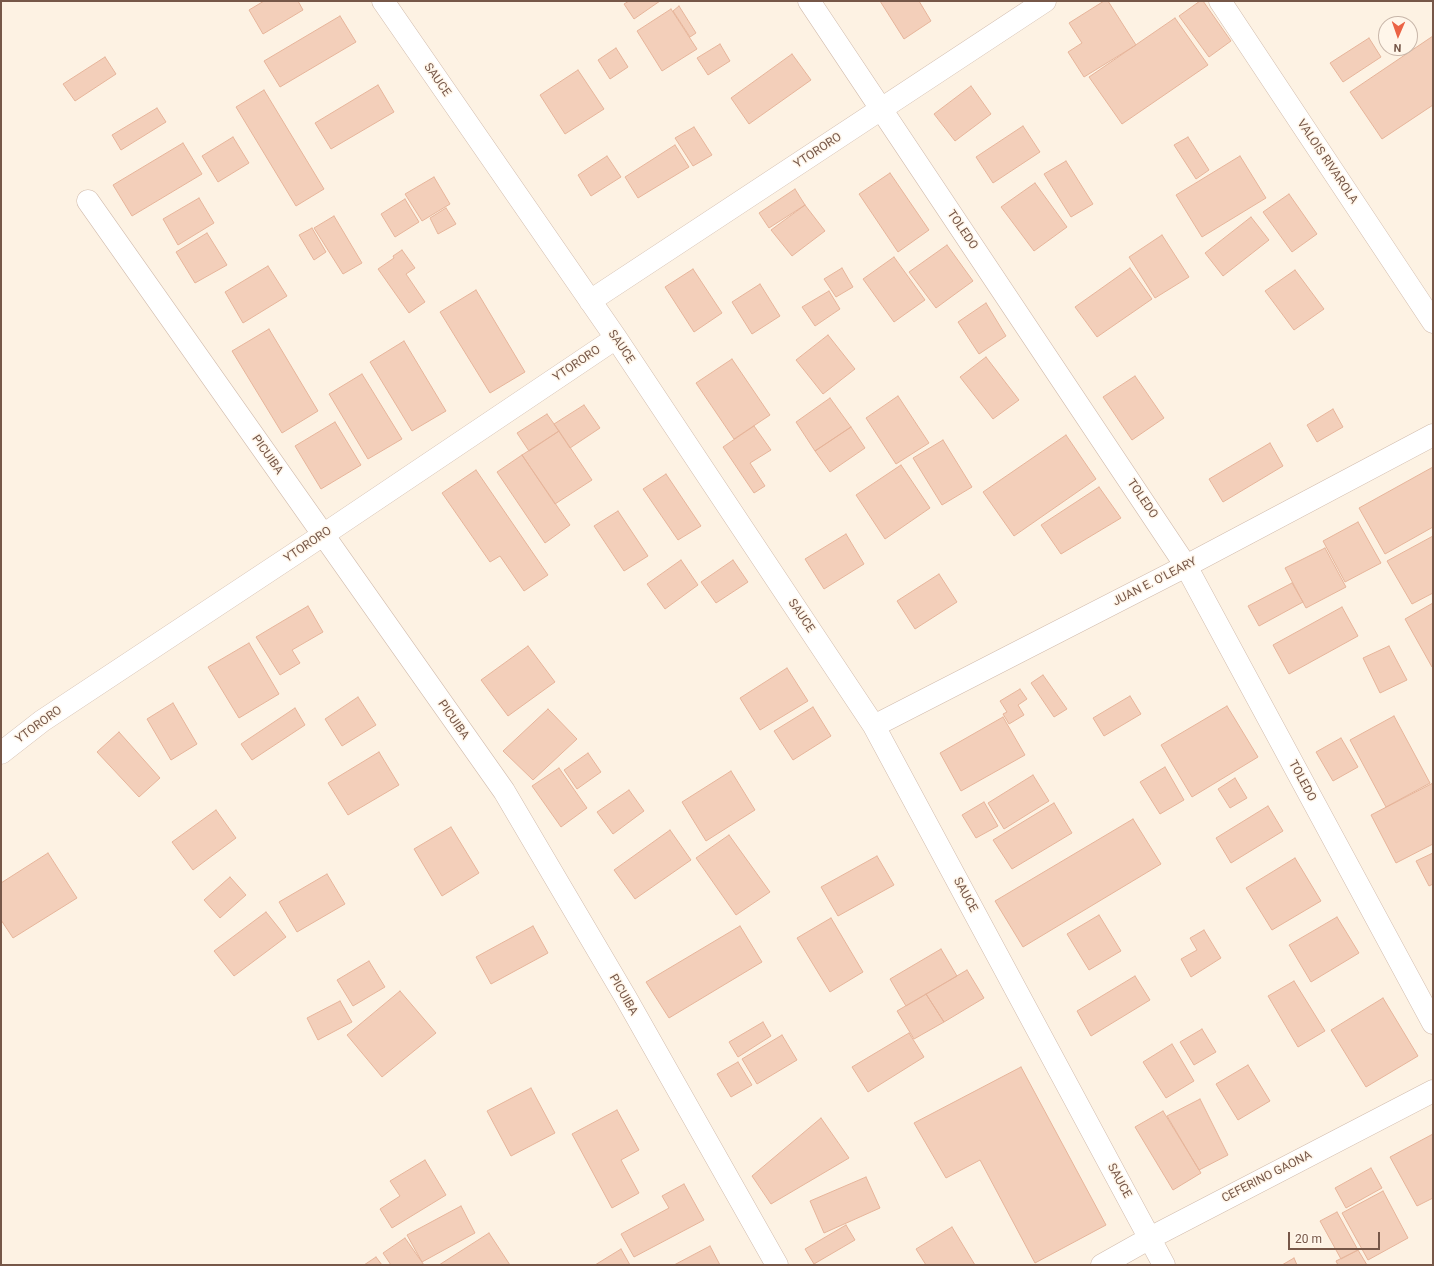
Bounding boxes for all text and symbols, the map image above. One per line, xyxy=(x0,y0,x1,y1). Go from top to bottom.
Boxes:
north arrow xyxy=(1378,16,1418,56)
text: N xyxy=(1393,41,1402,54)
street label: SAUCE xyxy=(420,61,454,99)
street label: VALOIS RIVAROLA xyxy=(1293,117,1361,207)
street label: YTORORO xyxy=(791,130,845,172)
street label: TOLEDO xyxy=(944,207,980,253)
street label: SAUCE xyxy=(605,328,637,366)
street label: YTORORO xyxy=(551,343,603,385)
street label: PICUIBA xyxy=(248,432,286,478)
street label: TOLEDO xyxy=(1124,476,1160,522)
street label: YTORORO xyxy=(282,524,334,566)
street label: JUAN E. O'LEARY xyxy=(1111,555,1199,609)
street label: SAUCE xyxy=(785,597,817,635)
street label: PICUIBA xyxy=(434,697,472,743)
street label: YTORORO xyxy=(13,703,65,747)
street label: TOLEDO xyxy=(1285,758,1319,804)
street label: SAUCE xyxy=(950,875,980,915)
street label: PICUIBA xyxy=(606,972,640,1018)
street label: CEFERINO GAONA xyxy=(1220,1148,1314,1206)
street label: SAUCE xyxy=(1104,1161,1134,1201)
scale bar xyxy=(1290,1224,1382,1250)
text: 20 m xyxy=(1295,1232,1322,1246)

